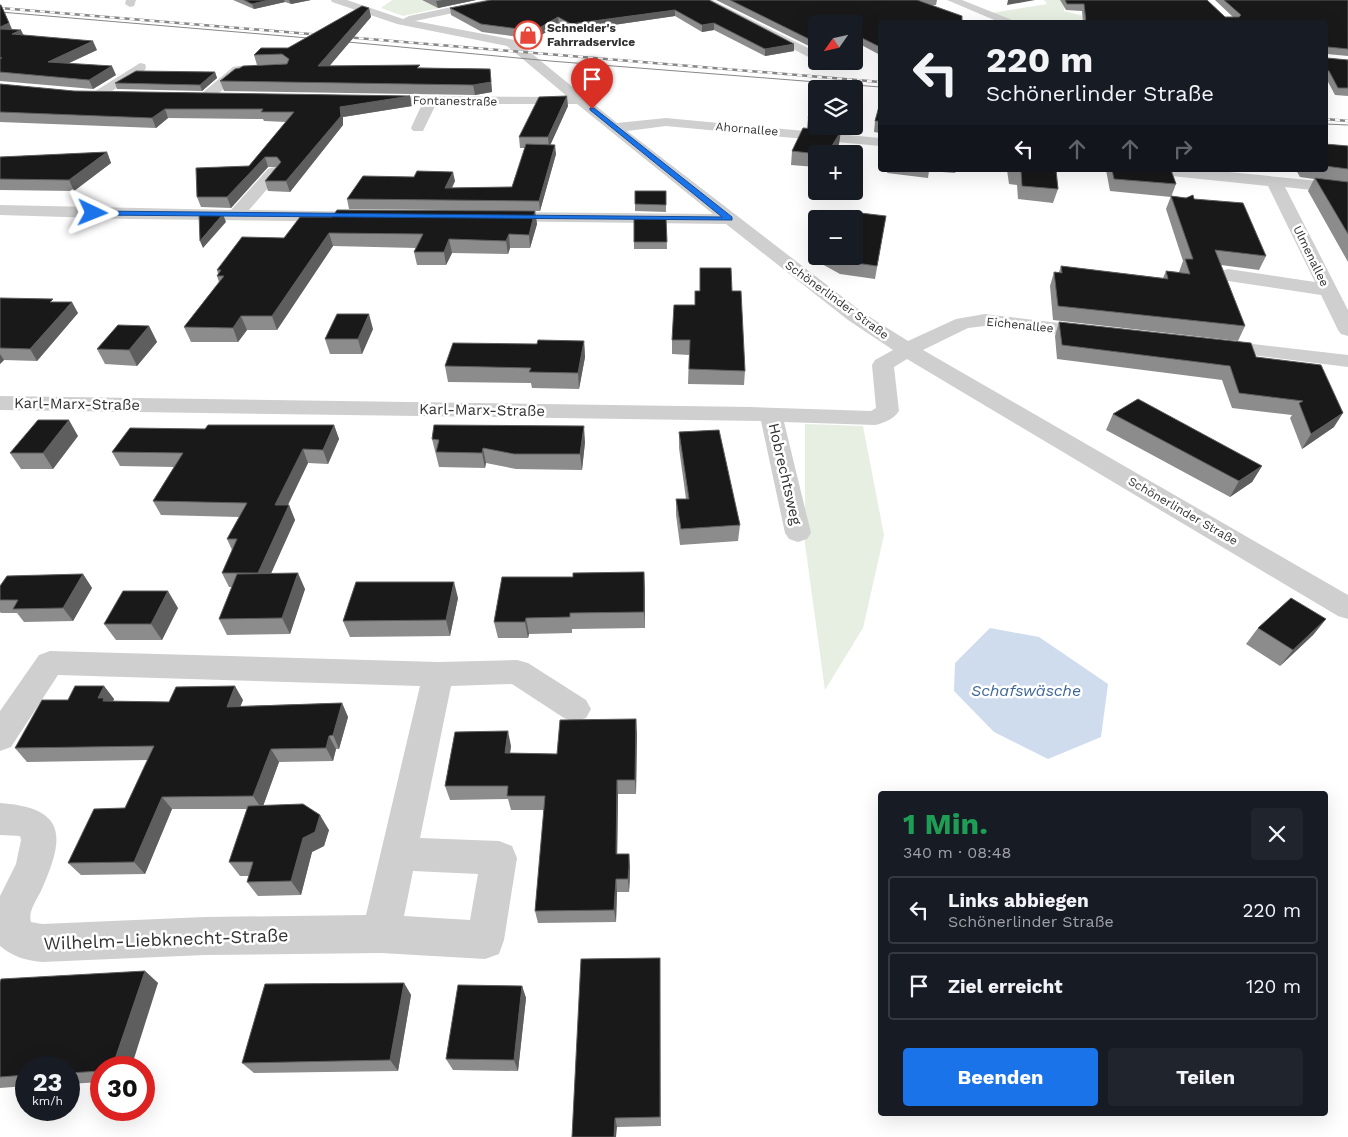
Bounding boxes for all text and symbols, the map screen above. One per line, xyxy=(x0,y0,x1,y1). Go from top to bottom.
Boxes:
north arrow xyxy=(808,15,862,70)
map controls xyxy=(808,15,863,265)
shop icon: Schneider's Fahrradservice xyxy=(513,20,543,50)
place label: Schneider's Fahrradservice xyxy=(547,21,635,49)
text: 220 m xyxy=(986,39,1093,81)
icon: left xyxy=(903,40,968,105)
pin xyxy=(571,58,613,109)
icon: arrive xyxy=(578,65,606,93)
button: layers xyxy=(808,80,863,135)
text: Schönerlinder Straße xyxy=(986,81,1214,106)
street label: Fontanestraße xyxy=(413,93,497,109)
street label: Ahornallee xyxy=(715,119,779,139)
icon: left xyxy=(1010,135,1038,163)
icon: ahead xyxy=(1063,135,1091,163)
icon: ahead xyxy=(1116,135,1144,163)
icon: right xyxy=(1169,135,1197,163)
button: + xyxy=(808,145,863,200)
position arrow xyxy=(66,186,118,238)
button: − xyxy=(808,210,863,265)
street label: Ulmenallee xyxy=(1290,223,1332,289)
street label: Schönerlinder Straße xyxy=(783,258,891,342)
street label: Eichenallee xyxy=(986,315,1054,335)
street label: Karl-Marx-Straße xyxy=(14,394,140,414)
street label: Karl-Marx-Straße xyxy=(419,400,545,420)
street label: Hobrechtsweg xyxy=(765,421,805,527)
street label: Schönerlinder Straße xyxy=(1126,474,1240,548)
water label: Schafswäsche xyxy=(971,681,1081,700)
text: 1 Min. xyxy=(903,806,988,841)
button: close xyxy=(1251,808,1303,860)
text: 340 m · 08:48 xyxy=(903,843,1011,862)
text: Links abbiegen xyxy=(948,889,1089,912)
icon: left xyxy=(905,896,933,924)
text: 220 m xyxy=(1242,899,1301,922)
text: Schönerlinder Straße xyxy=(948,912,1114,931)
street label: Wilhelm-Liebknecht-Straße xyxy=(43,924,289,954)
icon: arrive xyxy=(905,972,933,1000)
text: Ziel erreicht xyxy=(948,975,1063,998)
text: 120 m xyxy=(1246,975,1301,998)
button: Beenden xyxy=(903,1048,1098,1106)
button: Teilen xyxy=(1108,1048,1303,1106)
speed limit sign: 30 xyxy=(90,1056,155,1121)
text: 23 xyxy=(33,1068,62,1097)
text: km/h xyxy=(32,1094,63,1108)

